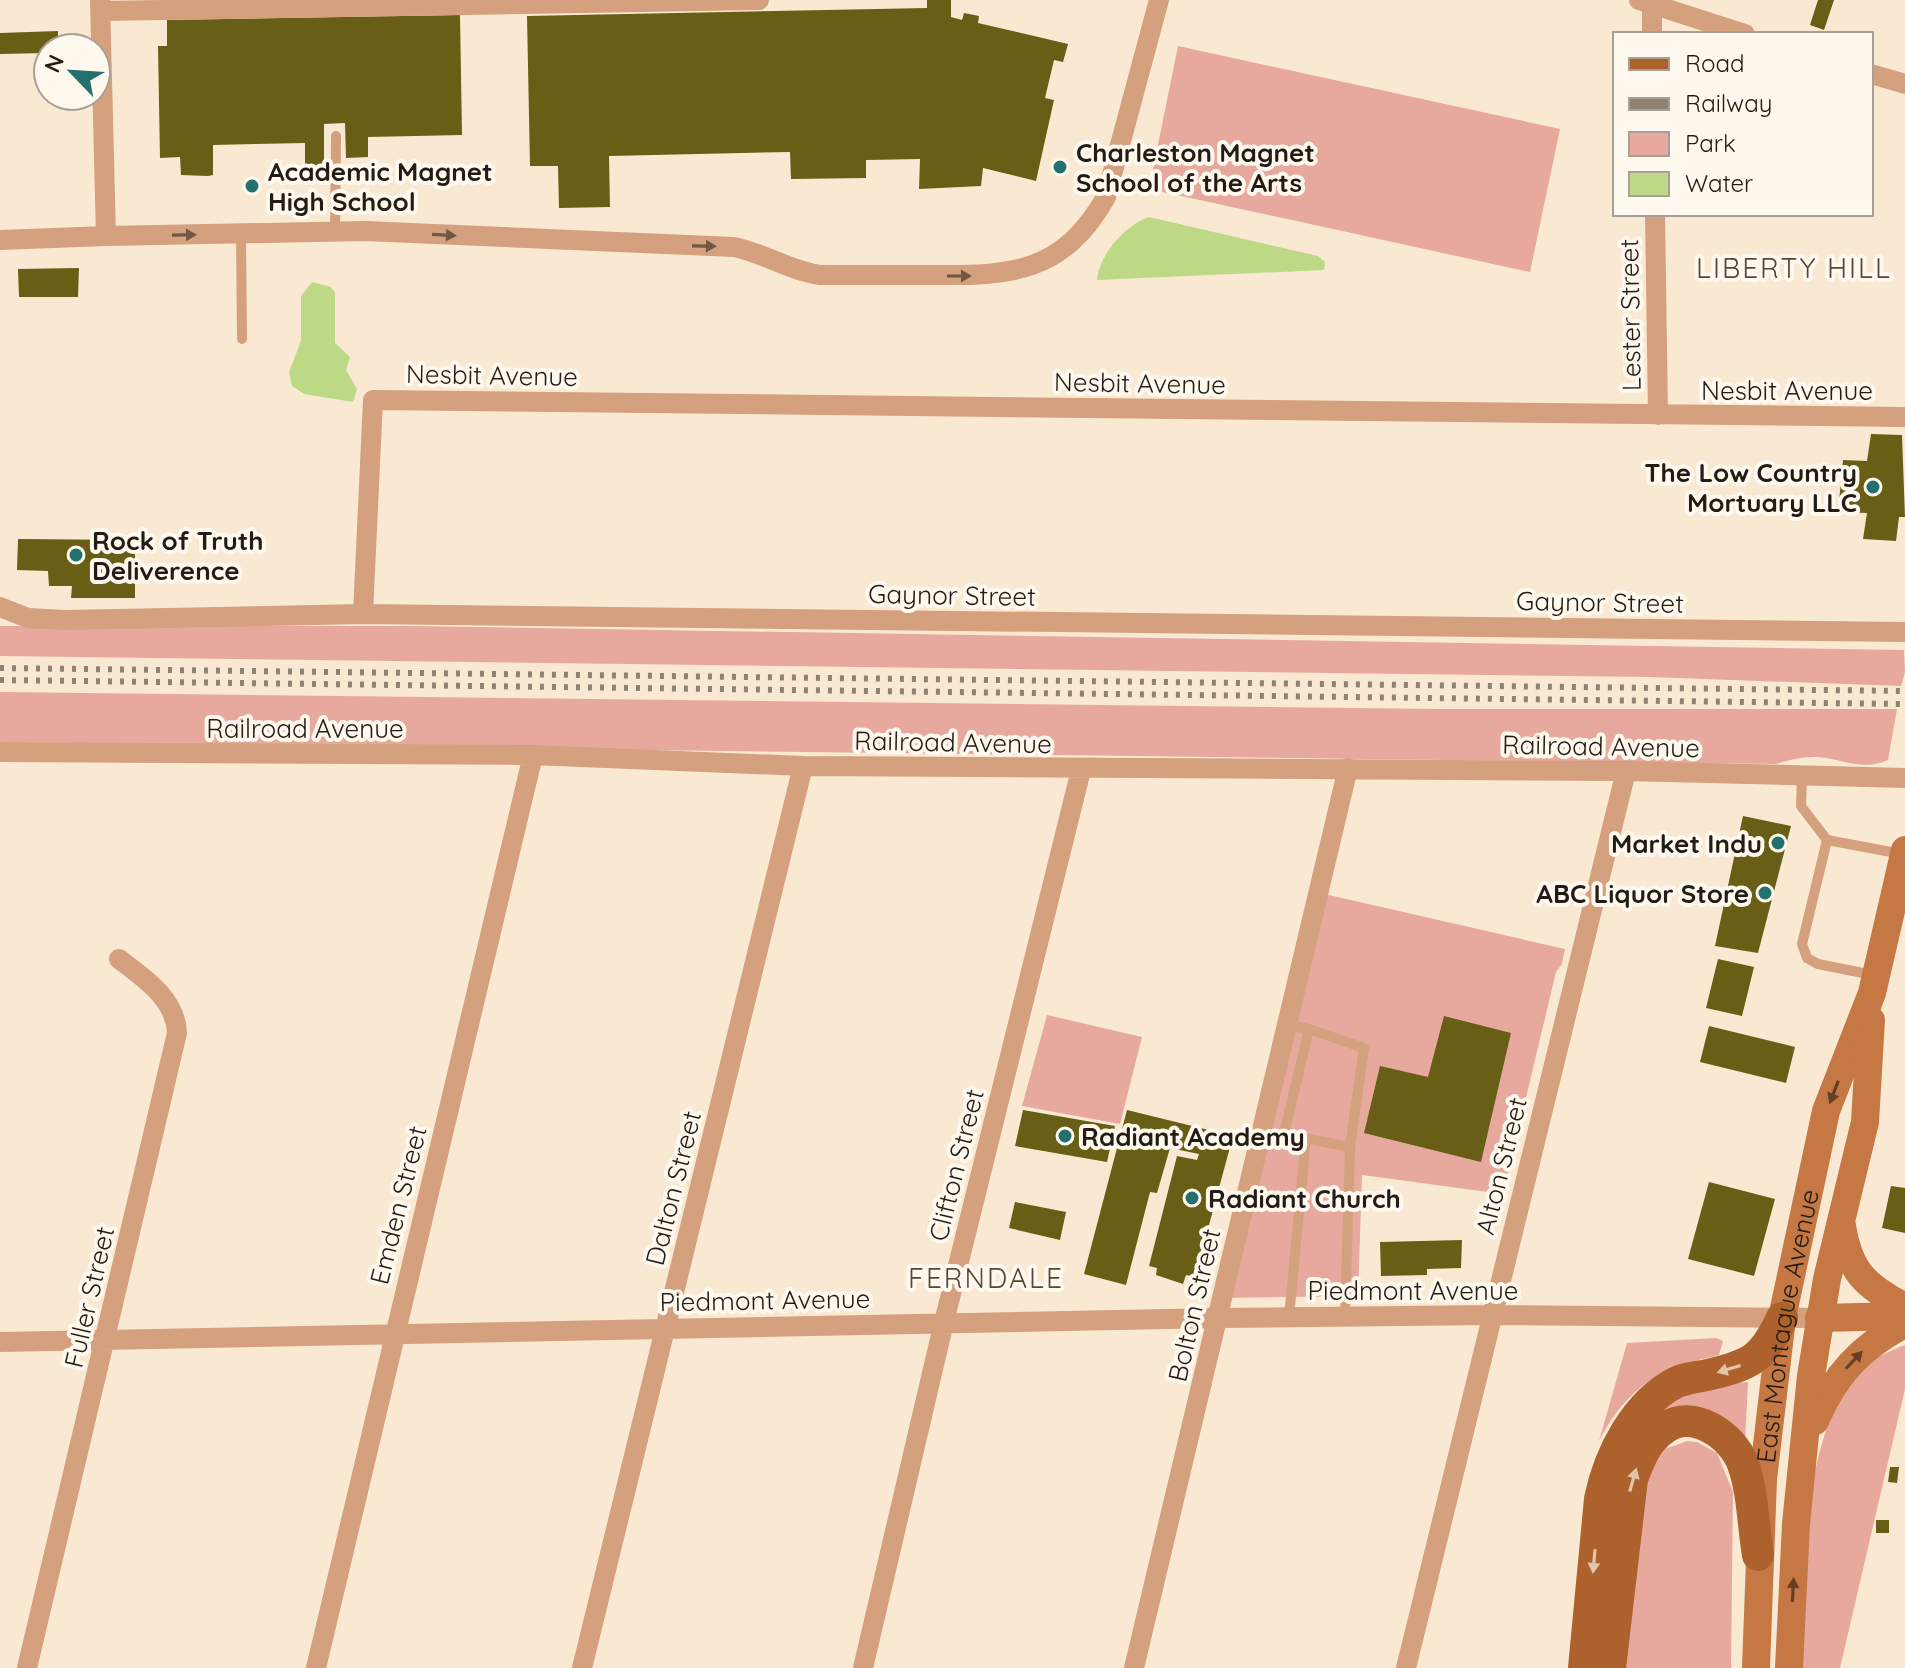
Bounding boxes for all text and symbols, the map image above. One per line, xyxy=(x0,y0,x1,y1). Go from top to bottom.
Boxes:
north arrow xyxy=(32,32,112,112)
legend xyxy=(1613,32,1873,216)
text: Road xyxy=(1685,48,1745,78)
text: N xyxy=(38,50,70,77)
text: Railway xyxy=(1685,88,1772,118)
text: Park xyxy=(1685,128,1736,158)
place label: Charleston Magnet School of the Arts xyxy=(1076,136,1315,199)
place label: Academic Magnet High School xyxy=(268,155,493,218)
marker: Charleston Magnet School of the Arts xyxy=(1051,158,1069,176)
text: Water xyxy=(1685,168,1753,198)
marker: Academic Magnet High School xyxy=(243,177,261,195)
one-way arrow xyxy=(432,228,457,241)
one-way arrow xyxy=(172,229,197,241)
street label: Lester Street xyxy=(1612,239,1648,391)
one-way arrow xyxy=(692,240,717,252)
district label: LIBERTY HILL xyxy=(1696,250,1892,285)
one-way arrow xyxy=(947,269,972,282)
street label: Nesbit Avenue xyxy=(406,357,578,393)
street label: Nesbit Avenue xyxy=(1054,365,1226,401)
street label: Nesbit Avenue xyxy=(1701,374,1873,407)
place label: The Low Country Mortuary LLC xyxy=(1644,456,1857,519)
marker: The Low Country Mortuary LLC xyxy=(1864,478,1882,496)
place label: Rock of Truth Deliverence xyxy=(92,524,264,587)
marker: Rock of Truth Deliverence xyxy=(67,546,85,564)
street label: Gaynor Street xyxy=(868,577,1036,613)
street label: Gaynor Street xyxy=(1516,584,1684,620)
street label: Railroad Avenue xyxy=(206,712,404,745)
street label: Railroad Avenue xyxy=(854,724,1052,760)
street label: Railroad Avenue xyxy=(1502,728,1700,764)
place label: Market Indu xyxy=(1611,827,1762,860)
marker: Market Indu xyxy=(1769,834,1787,852)
place label: ABC Liquor Store xyxy=(1536,877,1749,910)
marker: ABC Liquor Store xyxy=(1756,884,1774,902)
one-way arrow xyxy=(1827,1080,1840,1104)
street label: Clifton Street xyxy=(921,1086,991,1244)
street label: Alton Street xyxy=(1468,1094,1534,1238)
street label: Dalton Street xyxy=(638,1107,708,1269)
place label: Radiant Academy xyxy=(1081,1120,1305,1153)
street label: Emden Street xyxy=(362,1122,434,1288)
marker: Radiant Academy xyxy=(1056,1127,1074,1145)
place label: Radiant Church xyxy=(1208,1182,1401,1215)
street label: East Montague Avenue xyxy=(1749,1186,1825,1465)
marker: Radiant Church xyxy=(1183,1189,1201,1207)
street label: Fuller Street xyxy=(57,1223,121,1371)
street label: Bolton Street xyxy=(1160,1225,1228,1385)
district label: FERNDALE xyxy=(908,1260,1064,1295)
street label: Piedmont Avenue xyxy=(1308,1274,1518,1307)
street label: Piedmont Avenue xyxy=(659,1282,871,1318)
one-way arrow xyxy=(1844,1351,1862,1370)
one-way arrow xyxy=(1717,1363,1741,1376)
one-way arrow xyxy=(1627,1467,1639,1492)
one-way arrow xyxy=(1588,1549,1601,1574)
one-way arrow xyxy=(1786,1577,1799,1602)

